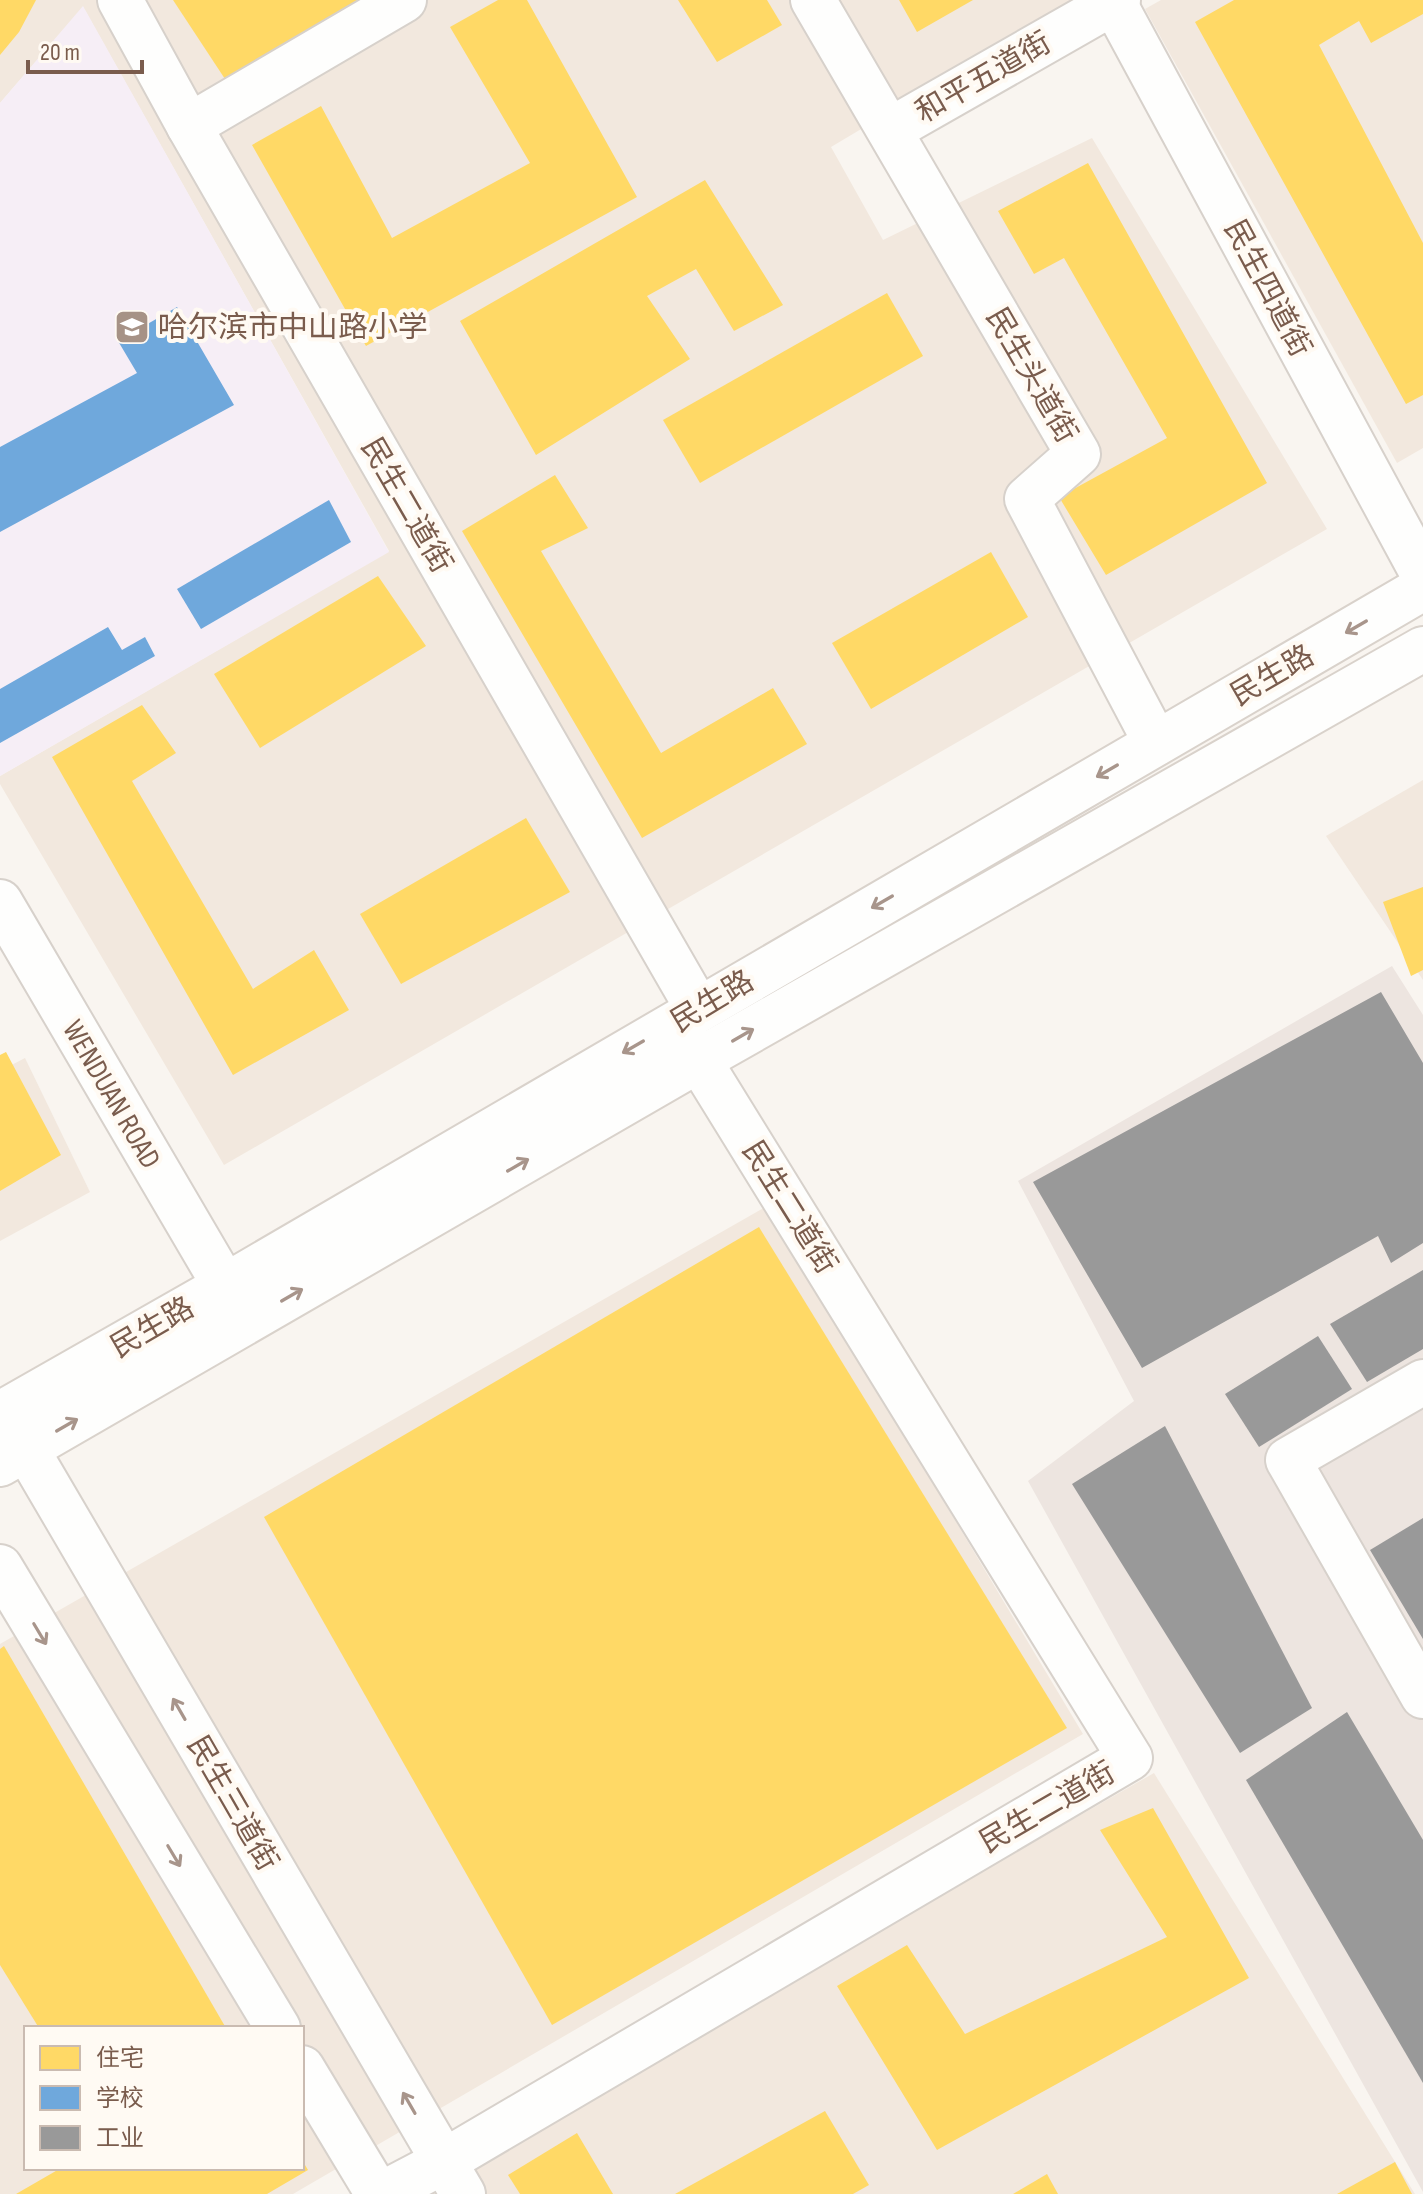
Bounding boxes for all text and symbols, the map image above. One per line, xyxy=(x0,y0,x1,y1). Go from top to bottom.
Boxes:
scale bar xyxy=(28,24,142,74)
street label: 和平五道街 xyxy=(910,25,1057,131)
text: 20 m xyxy=(40,38,80,67)
street label: 民生四道街 xyxy=(1216,214,1318,363)
street label: 民生头道街 xyxy=(978,302,1084,449)
school or university icon: 哈尔滨市中山路小学 xyxy=(113,308,151,346)
place label: 哈尔滨市中山路小学 xyxy=(158,310,428,346)
street label: 民生二道街 xyxy=(353,432,459,579)
one-way arrow xyxy=(1344,620,1368,635)
street label: 民生路 xyxy=(1225,638,1320,714)
one-way arrow xyxy=(1095,764,1119,779)
one-way arrow xyxy=(871,894,894,910)
street label: 民生路 xyxy=(665,963,760,1040)
street label: WENDUAN ROAD xyxy=(54,1014,168,1175)
one-way arrow xyxy=(731,1027,754,1043)
one-way arrow xyxy=(622,1039,645,1055)
street label: 民生二道街 xyxy=(734,1134,844,1281)
one-way arrow xyxy=(506,1157,529,1173)
one-way arrow xyxy=(280,1287,304,1302)
street label: 民生路 xyxy=(105,1290,200,1366)
one-way arrow xyxy=(55,1417,78,1433)
one-way arrow xyxy=(32,1622,48,1645)
one-way arrow xyxy=(171,1698,187,1721)
street label: 民生三道街 xyxy=(179,1730,285,1877)
street label: 民生二道街 xyxy=(974,1755,1121,1861)
one-way arrow xyxy=(167,1844,183,1867)
legend xyxy=(24,2026,304,2170)
text: 住宅 xyxy=(96,2044,144,2073)
text: 学校 xyxy=(96,2084,144,2113)
one-way arrow xyxy=(401,2092,417,2115)
text: 工业 xyxy=(96,2124,144,2153)

